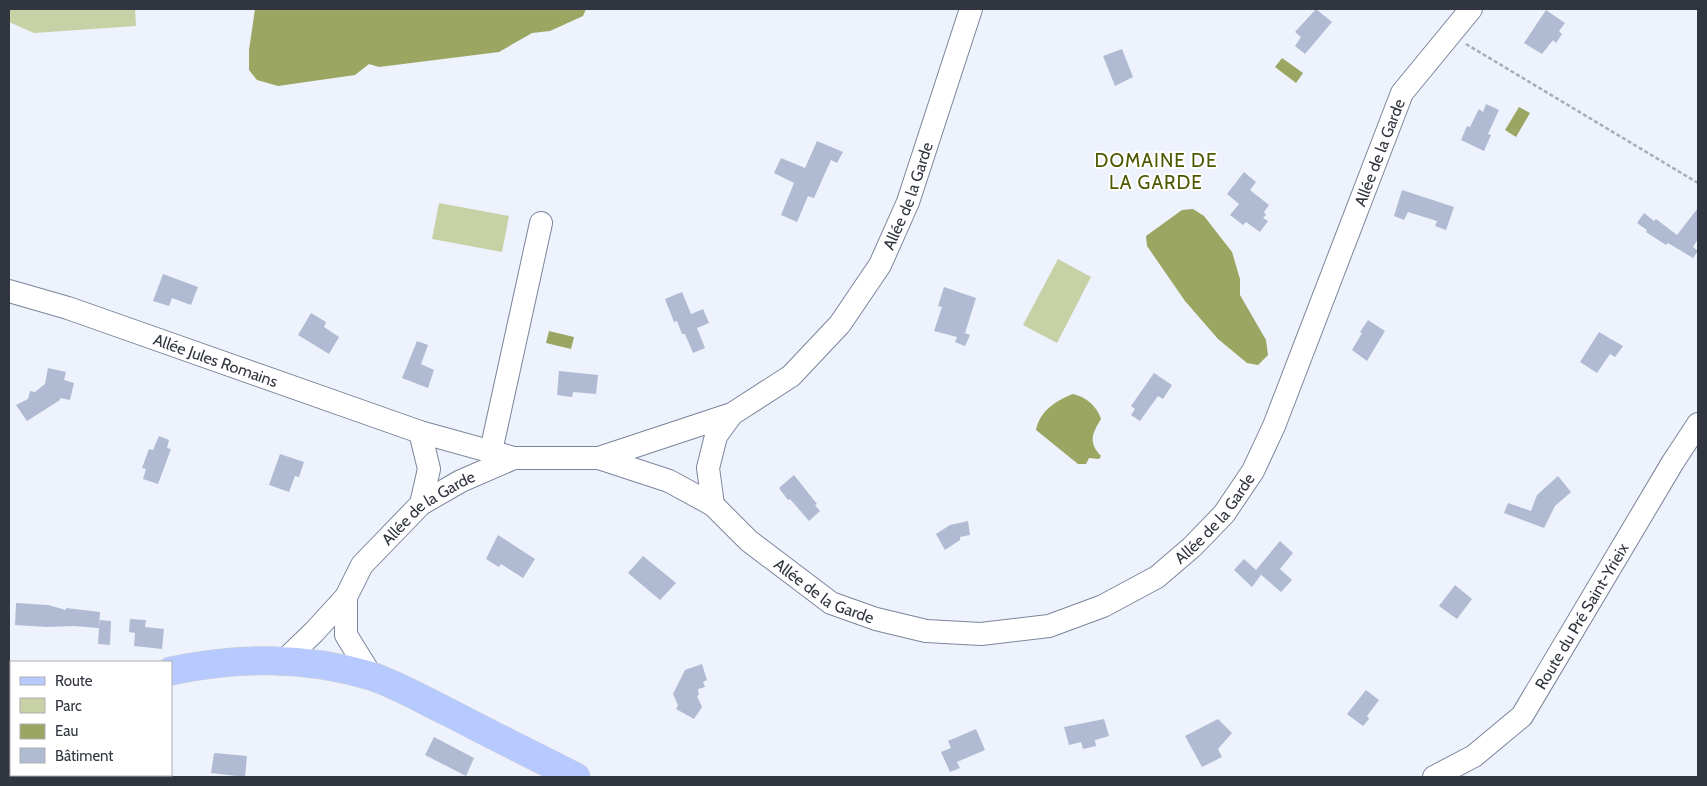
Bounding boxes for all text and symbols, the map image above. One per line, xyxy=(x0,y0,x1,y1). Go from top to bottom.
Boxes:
street label: Allée de la Garde xyxy=(1350,96,1409,209)
street label: Allée de la Garde xyxy=(879,140,937,253)
district label: DOMAINE DE LA GARDE xyxy=(1095,149,1217,194)
street label: Allée Jules Romains xyxy=(151,330,281,391)
street label: Allée de la Garde xyxy=(378,467,478,549)
street label: Allée de la Garde xyxy=(1171,470,1259,568)
street label: Route du Pré Saint-Yrieix xyxy=(1531,539,1633,693)
street label: Allée de la Garde xyxy=(770,555,876,627)
legend xyxy=(10,661,172,776)
text: Route xyxy=(55,672,93,690)
text: Parc xyxy=(55,697,82,715)
text: Eau xyxy=(55,722,78,740)
text: Bâtiment xyxy=(55,747,113,765)

